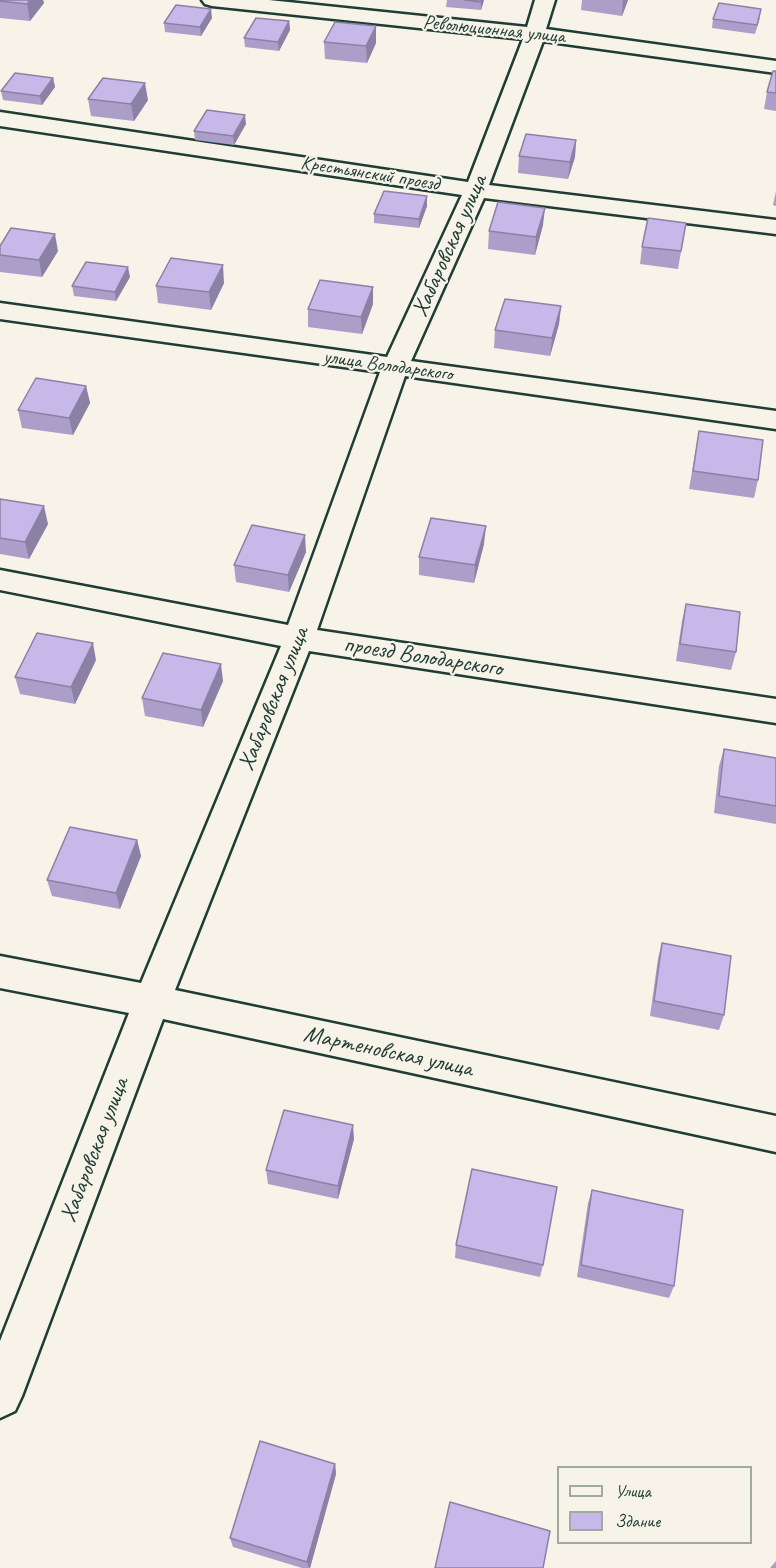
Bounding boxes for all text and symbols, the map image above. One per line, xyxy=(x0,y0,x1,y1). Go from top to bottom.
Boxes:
street label: Революционная улица xyxy=(422,11,566,49)
street label: Крестьянский проезд xyxy=(299,151,441,197)
street label: Хабаровская улица xyxy=(406,171,494,321)
street label: улица Володарского xyxy=(322,345,454,387)
street label: Хабаровская улица xyxy=(232,623,316,775)
street label: проезд Володарского xyxy=(342,630,504,684)
street label: Мартеновская улица xyxy=(301,1020,475,1084)
street label: Хабаровская улица xyxy=(54,1074,136,1226)
legend xyxy=(557,1466,752,1544)
text: Улица xyxy=(615,1480,651,1502)
text: Здание xyxy=(615,1510,660,1532)

